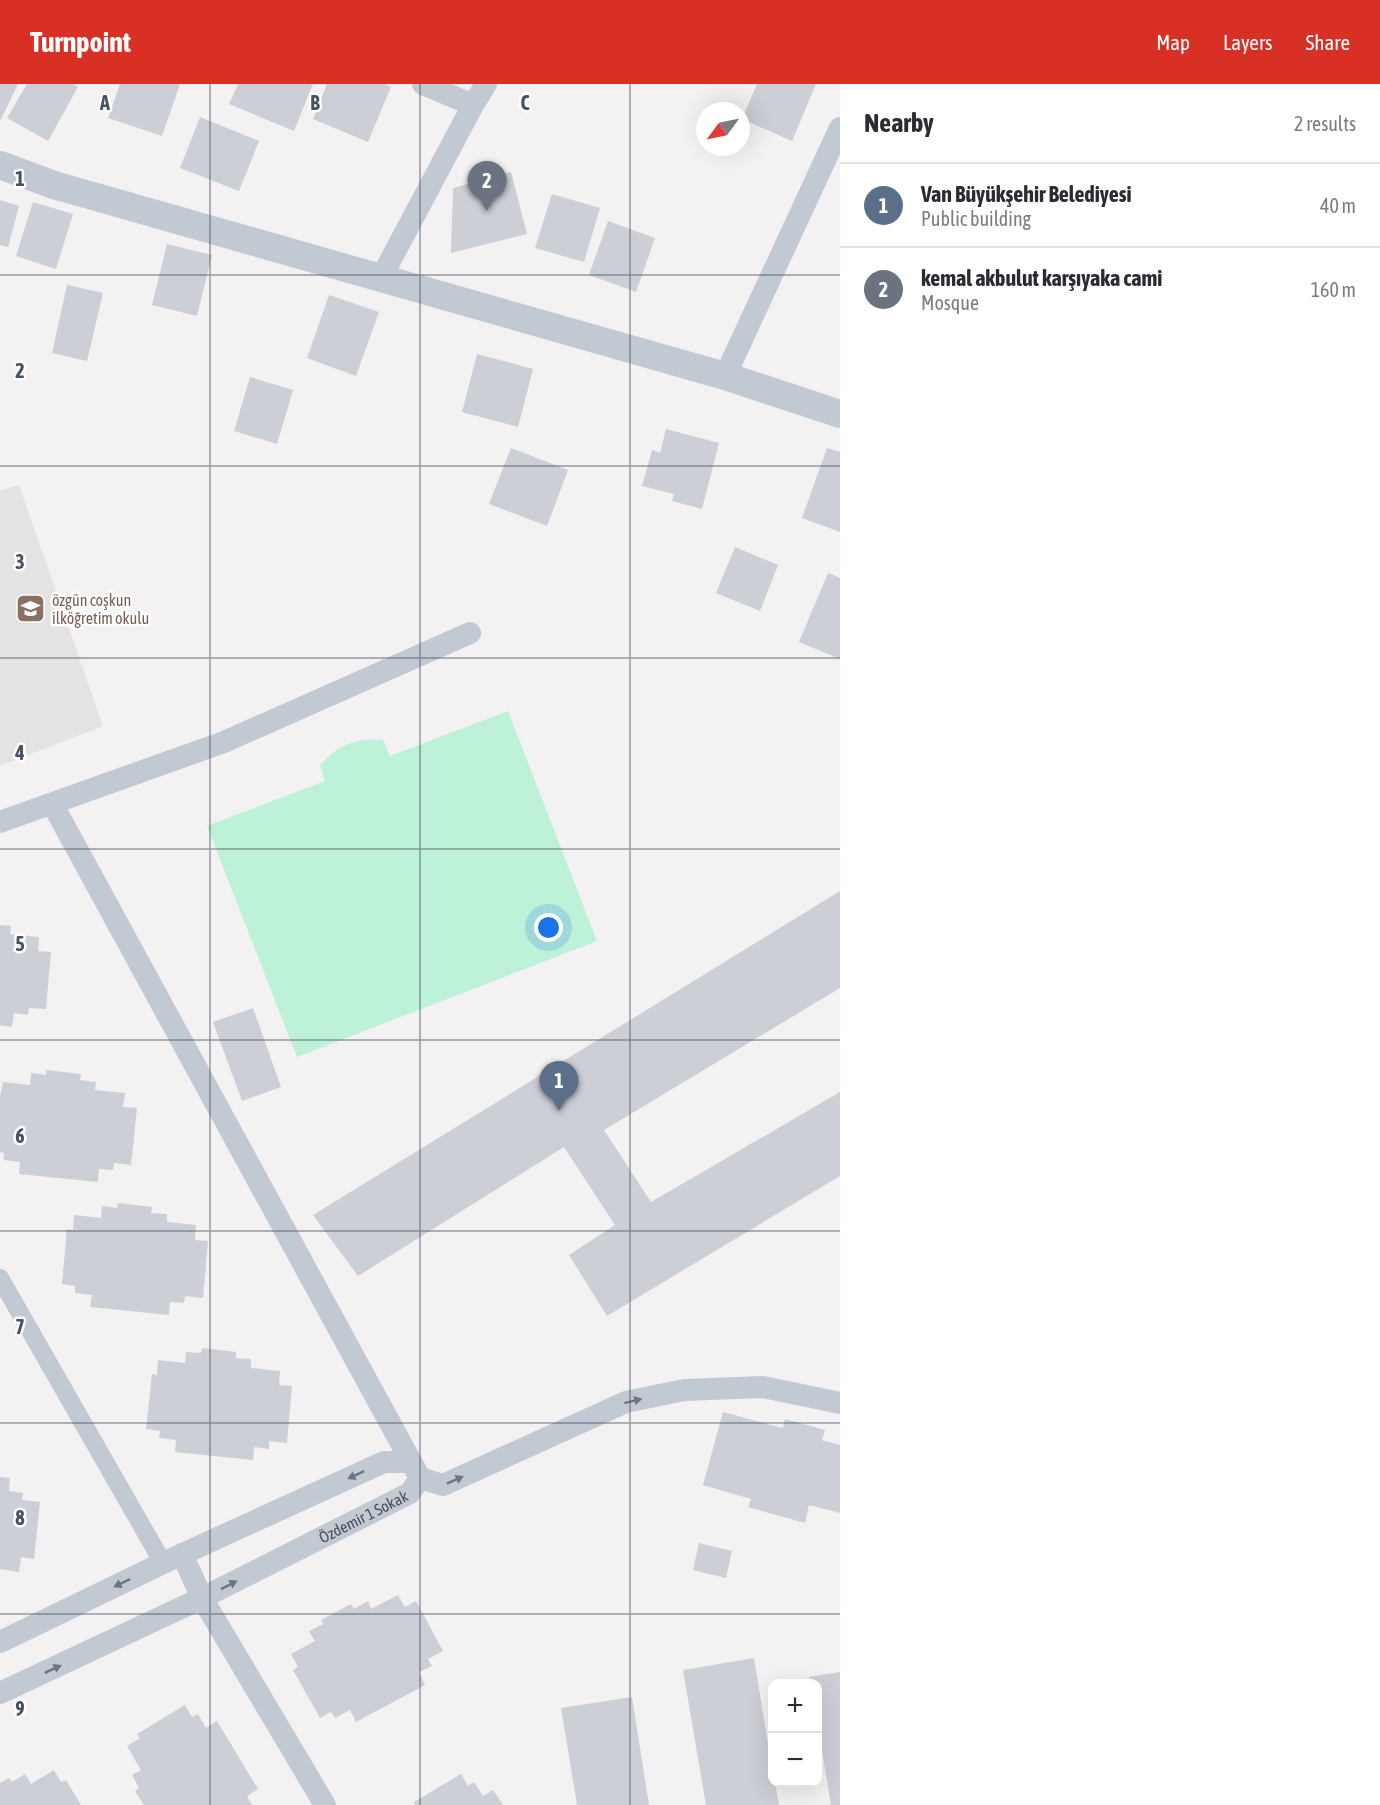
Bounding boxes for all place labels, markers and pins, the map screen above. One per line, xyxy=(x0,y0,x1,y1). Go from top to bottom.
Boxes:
pin: 2 xyxy=(468,162,506,211)
place label: özgün coşkun ilköğretim okulu xyxy=(52,591,149,628)
school or university icon: özgün coşkun ilköğretim okulu xyxy=(15,593,47,625)
pin: 1 xyxy=(540,1062,578,1111)

